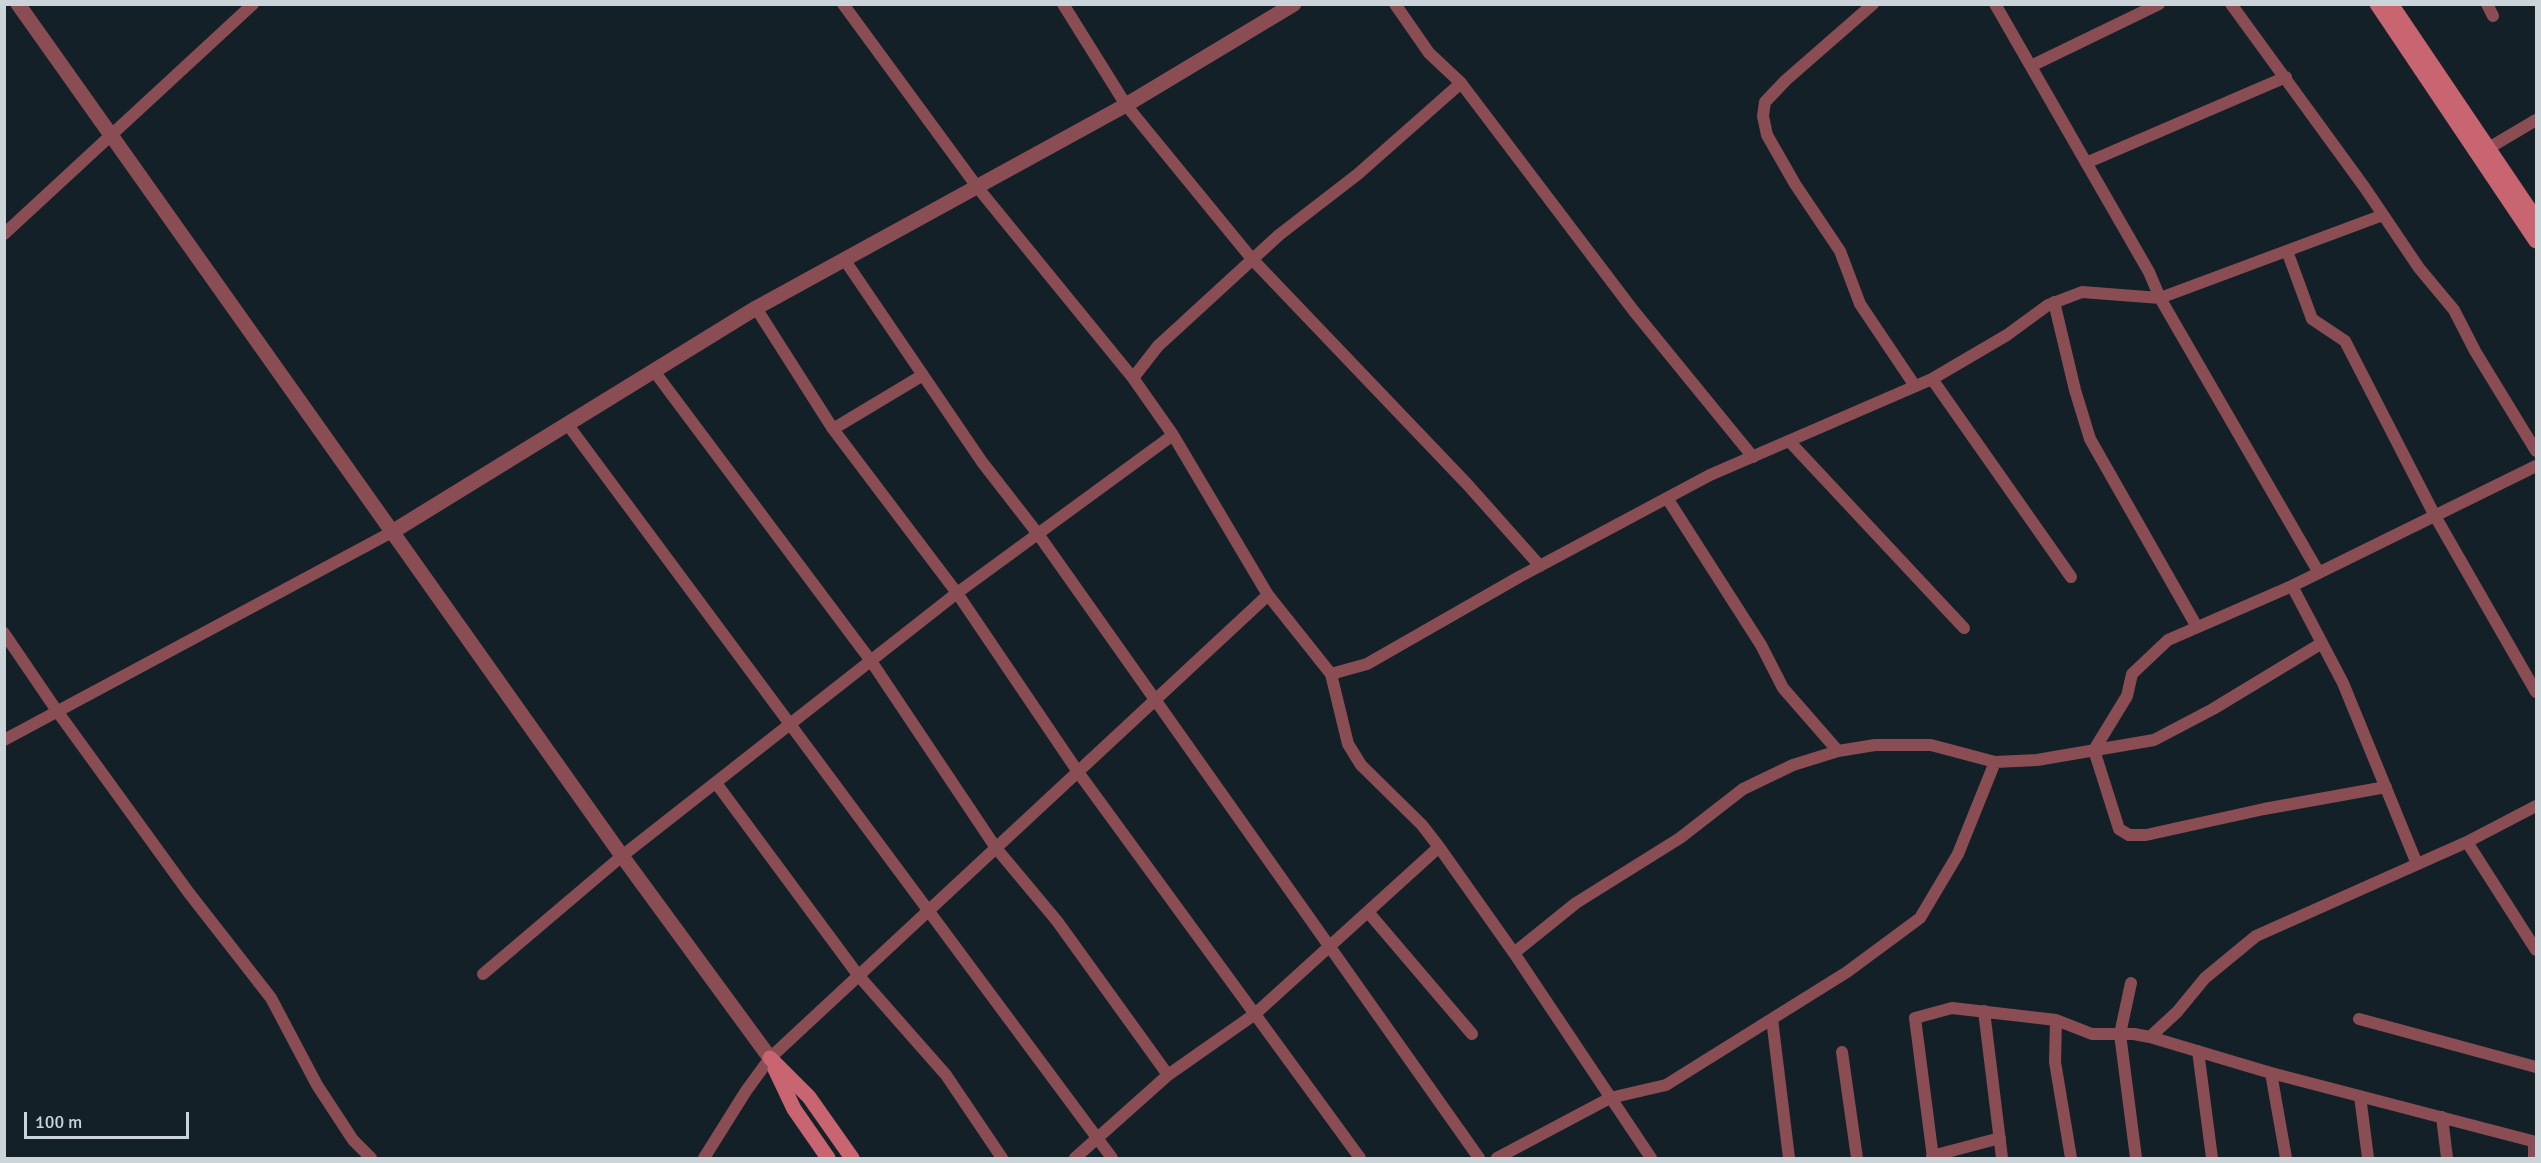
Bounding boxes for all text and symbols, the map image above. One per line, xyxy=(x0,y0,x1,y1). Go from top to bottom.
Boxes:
scale bar xyxy=(27,1100,192,1138)
text: 100 m xyxy=(35,1111,82,1133)

